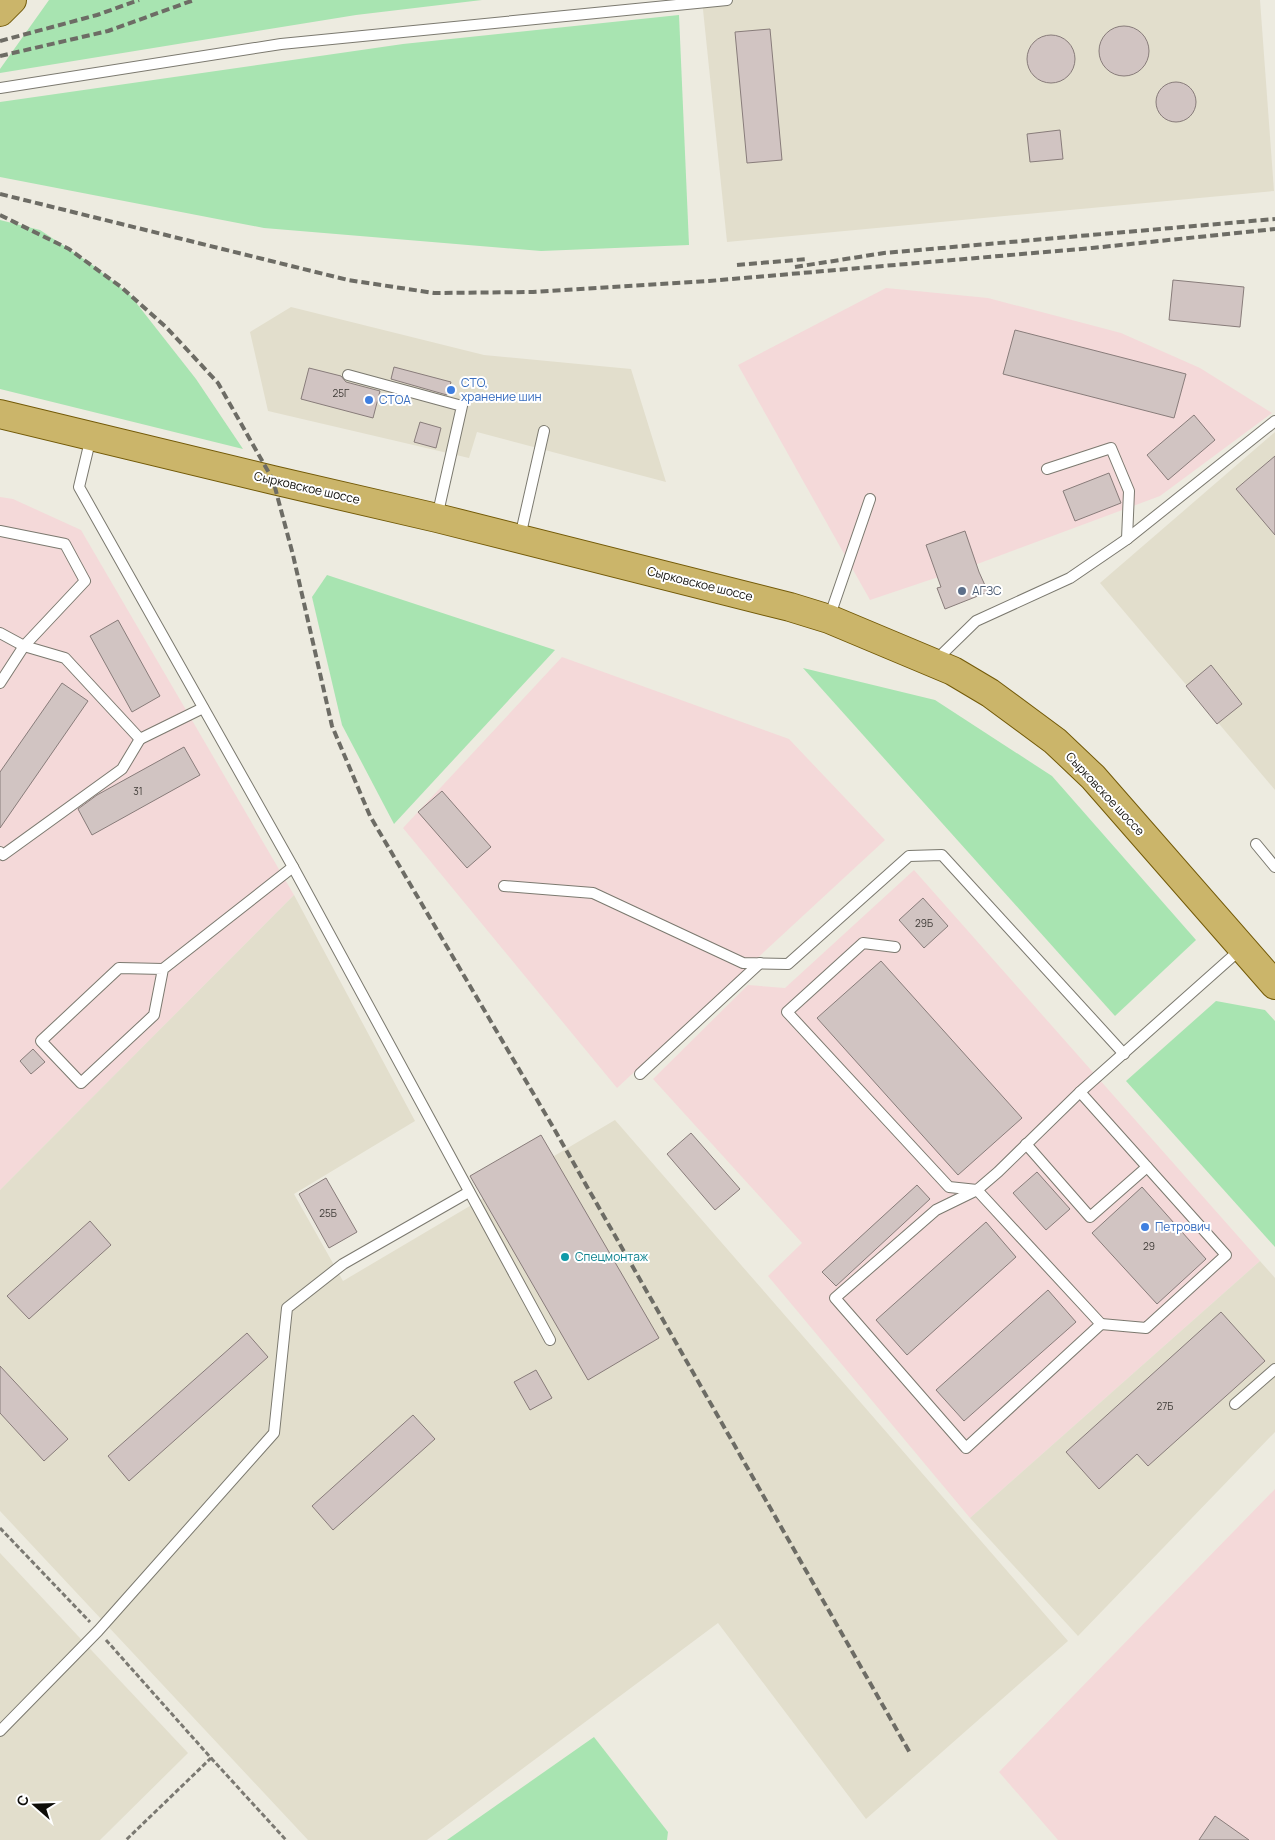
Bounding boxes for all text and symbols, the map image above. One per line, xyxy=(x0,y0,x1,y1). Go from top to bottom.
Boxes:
place label: СТО, хранение шин xyxy=(461,374,542,405)
marker: СТО, хранение шин xyxy=(445,384,457,396)
house number: 25Г xyxy=(333,386,350,400)
place label: СТОА xyxy=(379,391,411,408)
marker: СТОА xyxy=(363,394,375,406)
street label: Сырковское шоссе xyxy=(252,467,362,508)
street label: Сырковское шоссе xyxy=(645,562,755,605)
place label: АГЗС xyxy=(972,582,1002,599)
marker: АГЗС xyxy=(956,585,968,597)
street label: Сырковское шоссе xyxy=(1062,748,1149,839)
house number: 31 xyxy=(133,784,143,798)
house number: 29Б xyxy=(915,916,933,930)
house number: 25Б xyxy=(319,1206,337,1220)
place label: Петрович xyxy=(1155,1218,1210,1235)
marker: Петрович xyxy=(1139,1221,1151,1233)
house number: 29 xyxy=(1143,1239,1155,1253)
place label: Спецмонтаж xyxy=(575,1248,649,1265)
marker: Спецмонтаж xyxy=(559,1251,571,1263)
house number: 27Б xyxy=(1157,1399,1173,1413)
north arrow xyxy=(10,1780,60,1830)
text: С xyxy=(12,1792,33,1808)

